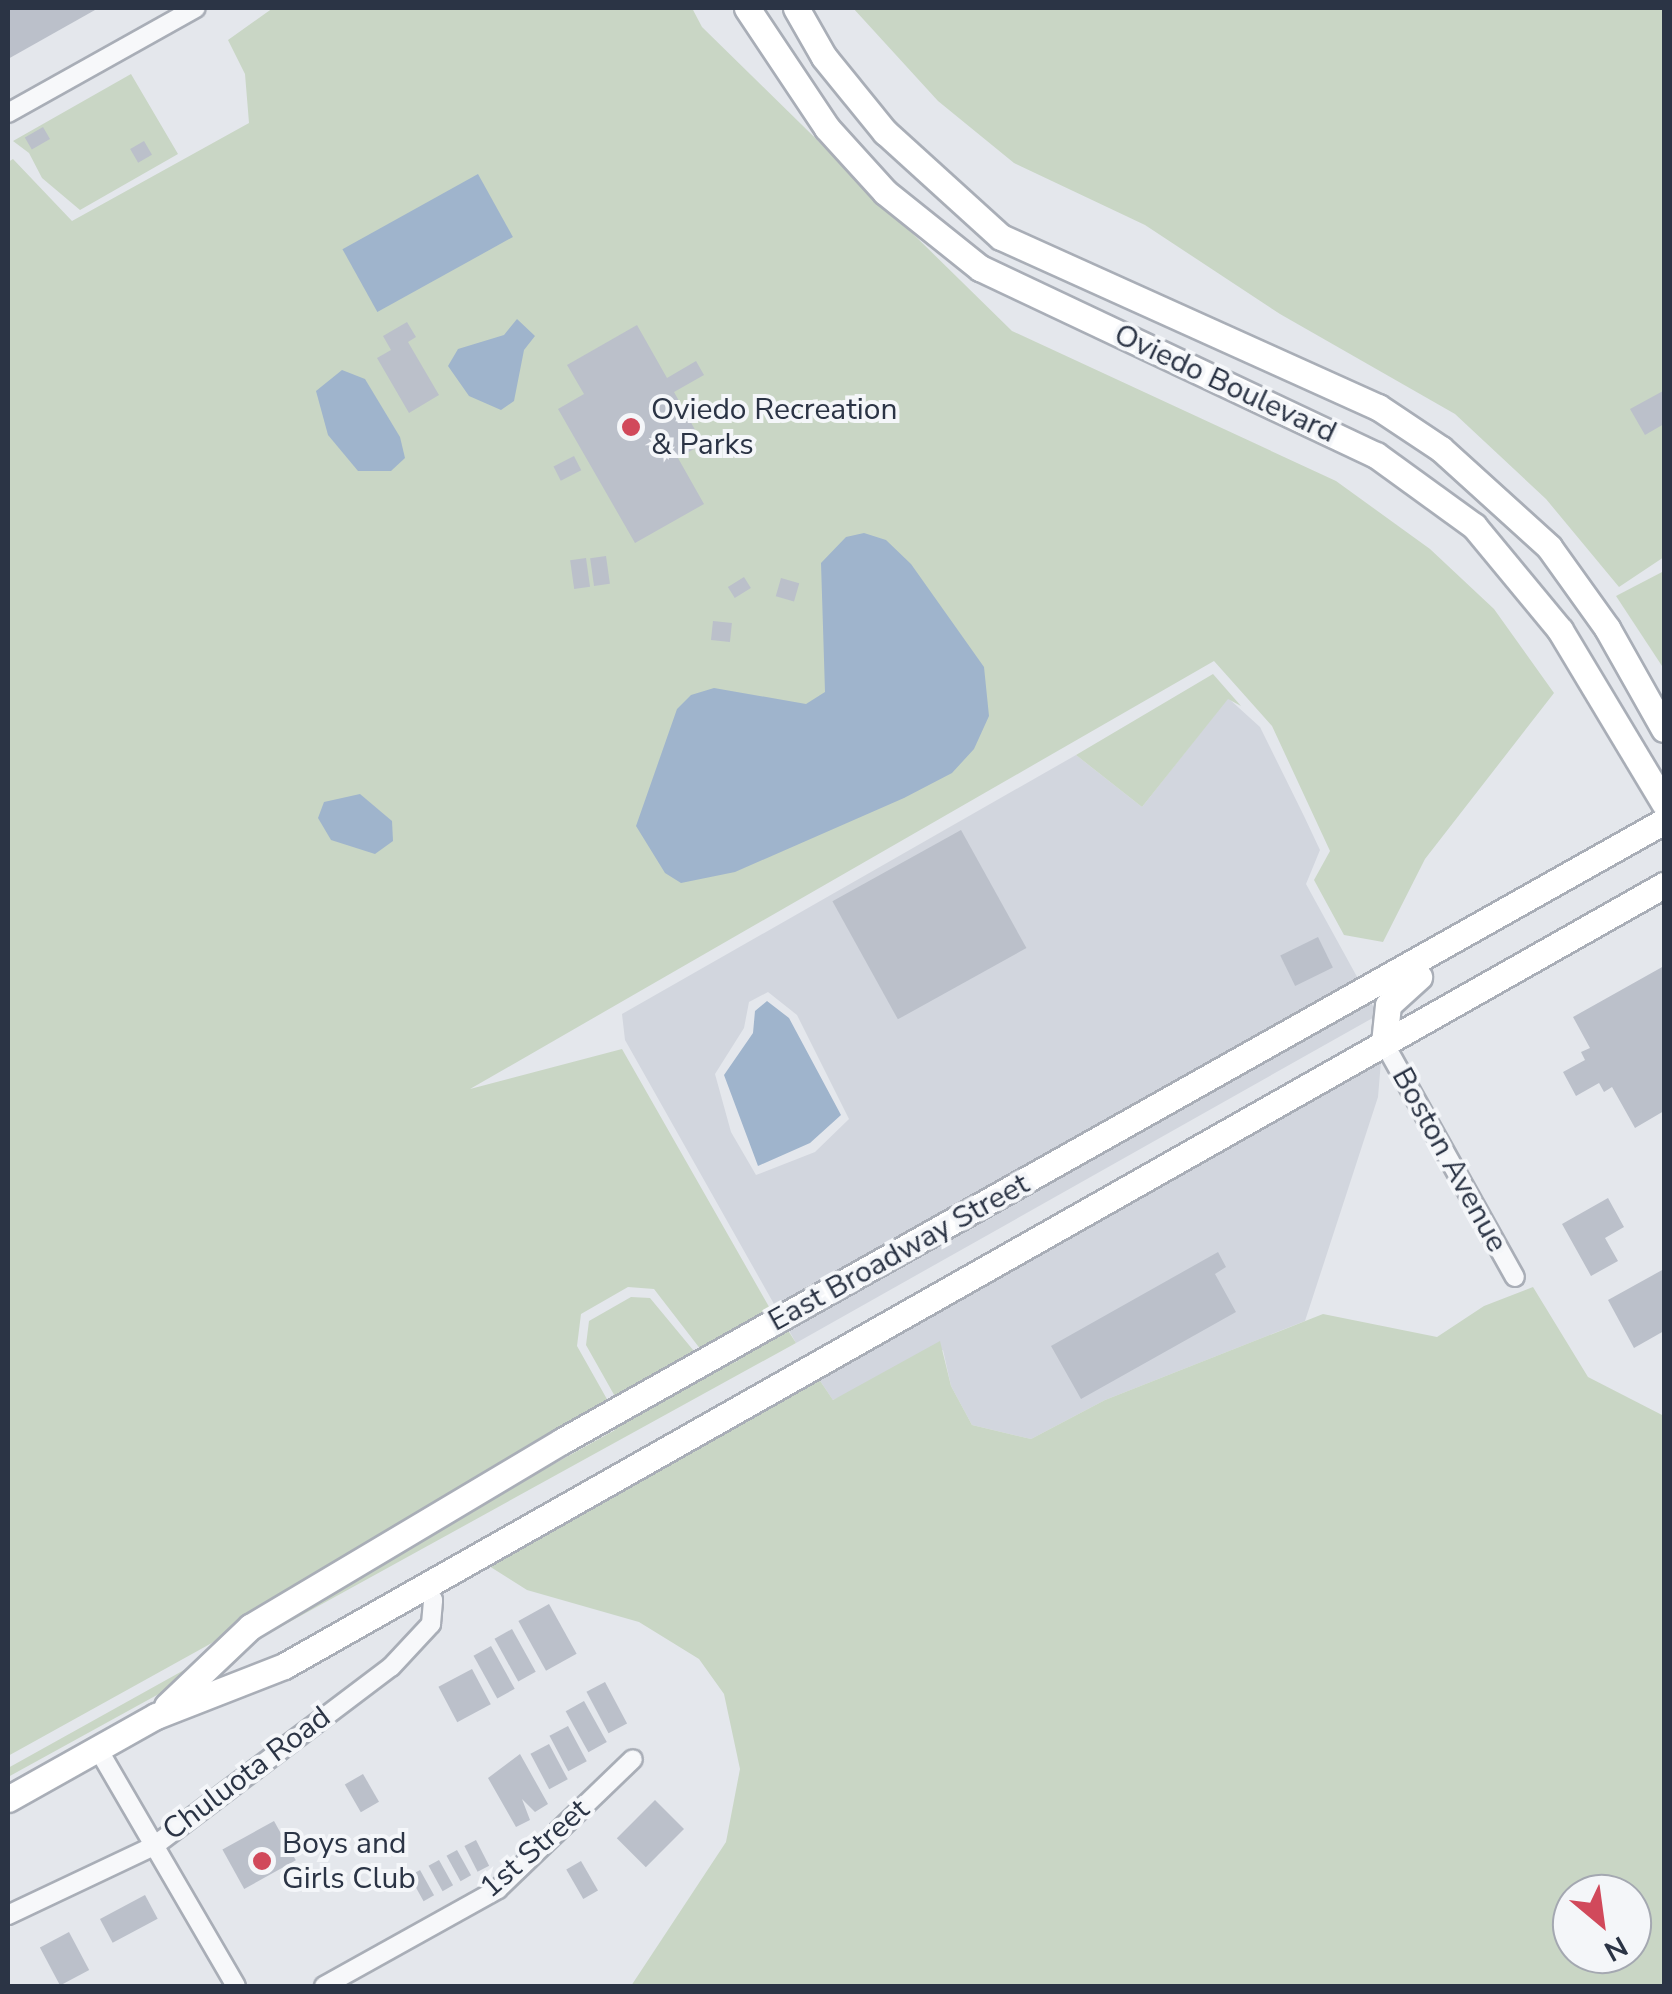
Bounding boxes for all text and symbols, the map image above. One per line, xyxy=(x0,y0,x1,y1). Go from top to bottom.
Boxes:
street label: Oviedo Boulevard xyxy=(1108,317,1342,451)
place label: Oviedo Recreation & Parks xyxy=(651,392,897,462)
marker: Oviedo Recreation & Parks xyxy=(620,416,642,438)
street label: Boston Avenue xyxy=(1384,1062,1514,1258)
street label: East Broadway Street xyxy=(762,1166,1036,1340)
street label: Chuluota Road xyxy=(156,1699,338,1849)
street label: 1st Street xyxy=(473,1792,597,1906)
place label: Boys and Girls Club xyxy=(282,1826,416,1896)
marker: Boys and Girls Club xyxy=(251,1850,273,1872)
north arrow xyxy=(1552,1874,1652,1974)
text: N xyxy=(1597,1927,1634,1970)

